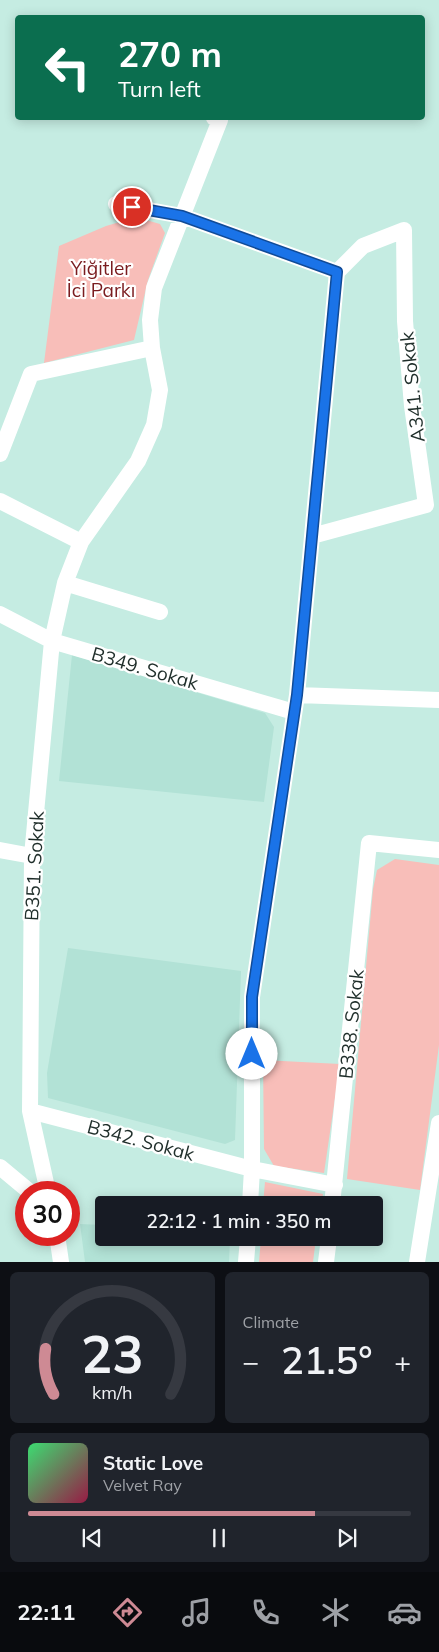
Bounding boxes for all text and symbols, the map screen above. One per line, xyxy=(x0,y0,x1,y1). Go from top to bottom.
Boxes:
text: 270 m xyxy=(118,32,222,76)
icon: left xyxy=(35,35,100,100)
text: Turn left xyxy=(118,75,201,103)
pin xyxy=(111,186,153,228)
icon: arrive xyxy=(118,193,146,221)
park label: Yiğitler İci Parkı xyxy=(67,256,135,302)
street label: A341. Sokak xyxy=(394,330,430,443)
street label: B349. Sokak xyxy=(89,641,201,695)
street label: B351. Sokak xyxy=(19,810,49,922)
street label: B338. Sokak xyxy=(333,968,369,1080)
position arrow xyxy=(225,1027,277,1079)
street label: B342. Sokak xyxy=(85,1114,197,1166)
speed limit sign: 30 xyxy=(15,1181,80,1246)
text: 22:12 · 1 min · 350 m xyxy=(146,1209,332,1233)
text: Climate xyxy=(243,1312,299,1332)
text: 23 xyxy=(81,1321,143,1386)
text: 21.5° xyxy=(281,1336,373,1384)
text: − xyxy=(243,1344,259,1379)
text: + xyxy=(394,1344,411,1379)
text: km/h xyxy=(92,1381,132,1403)
text: Static Love xyxy=(103,1451,203,1475)
text: Velvet Ray xyxy=(103,1475,182,1495)
icon: previous xyxy=(78,1524,106,1552)
icon: pause xyxy=(205,1524,233,1552)
icon: next xyxy=(333,1524,361,1552)
icon: directions xyxy=(110,1595,145,1630)
icon: music xyxy=(179,1595,214,1630)
icon: phone xyxy=(248,1595,283,1630)
icon: climate xyxy=(318,1595,353,1630)
icon: car xyxy=(387,1595,422,1630)
text: 22:11 xyxy=(17,1598,75,1626)

